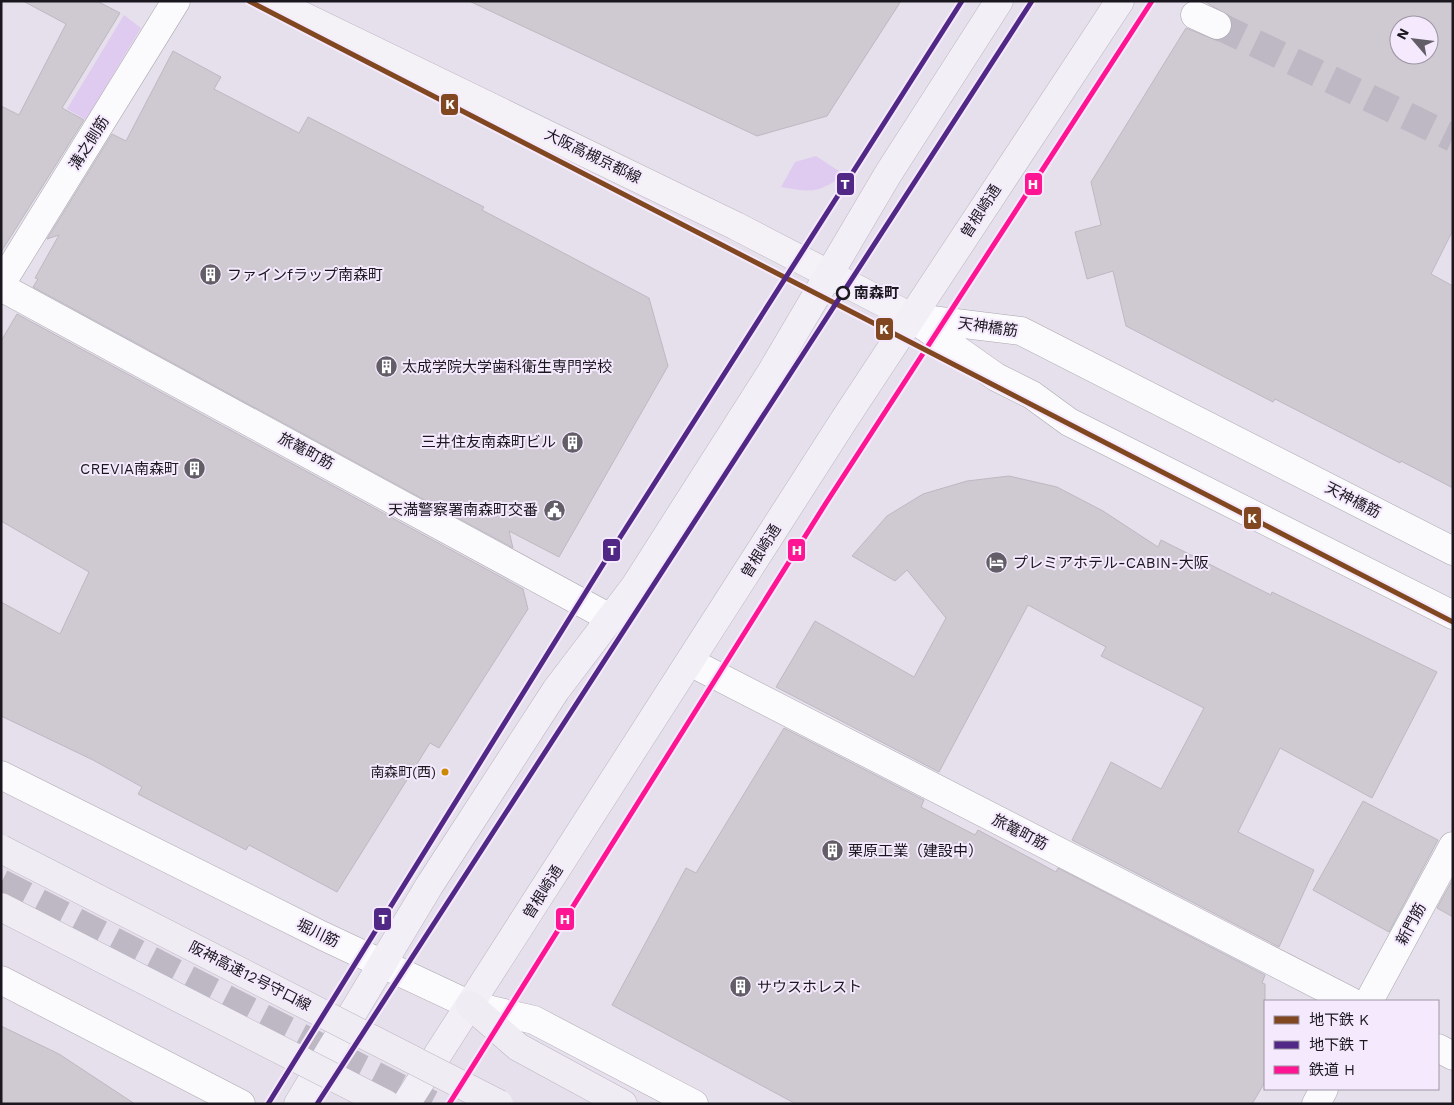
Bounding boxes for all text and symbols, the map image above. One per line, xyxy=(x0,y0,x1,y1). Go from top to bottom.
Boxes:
north arrow xyxy=(1389,15,1439,65)
text: N xyxy=(1393,26,1412,42)
line badge: K xyxy=(440,93,459,116)
text: K xyxy=(445,96,455,112)
street label: 溝之側筋 xyxy=(65,113,113,173)
street label: 大阪高槻京都線 xyxy=(542,125,644,187)
line badge: T xyxy=(836,172,855,196)
line badge: H xyxy=(1024,172,1043,196)
text: T xyxy=(840,176,850,192)
text: H xyxy=(1028,176,1038,192)
street label: 曽根崎通 xyxy=(957,181,1005,241)
building icon: ファインfラップ南森町 xyxy=(199,263,223,287)
place label: ファインfラップ南森町 xyxy=(227,266,383,284)
place label: 南森町 xyxy=(854,284,899,302)
marker: 南森町 xyxy=(836,286,850,300)
street label: 天神橋筋 xyxy=(957,314,1019,340)
line badge: K xyxy=(875,317,894,341)
text: K xyxy=(879,321,889,337)
building icon: 太成学院大学歯科衛生専門学校 xyxy=(374,355,398,379)
place label: 太成学院大学歯科衛生専門学校 xyxy=(402,358,612,376)
street label: 旅篭町筋 xyxy=(275,429,337,473)
building icon: 三井住友南森町ビル xyxy=(560,430,584,454)
place label: 三井住友南森町ビル xyxy=(421,433,556,451)
building icon: CREVIA南森町 xyxy=(183,457,207,481)
place label: CREVIA南森町 xyxy=(80,460,179,478)
street label: 天神橋筋 xyxy=(1322,478,1384,522)
public building icon: 天満警察署南森町交番 xyxy=(542,498,566,522)
place label: 天満警察署南森町交番 xyxy=(388,501,538,519)
line badge: K xyxy=(1243,506,1262,530)
text: K xyxy=(1247,510,1257,526)
street label: 曽根崎通 xyxy=(737,521,785,581)
line badge: T xyxy=(602,538,621,562)
line badge: H xyxy=(787,538,806,562)
text: T xyxy=(607,542,617,558)
text: H xyxy=(792,542,802,558)
hotel icon: プレミアホテル-CABIN-大阪 xyxy=(985,551,1009,575)
place label: プレミアホテル-CABIN-大阪 xyxy=(1013,554,1209,572)
place label: 南森町(西) xyxy=(370,764,436,780)
marker: 南森町(西) xyxy=(440,767,450,777)
street label: 旅篭町筋 xyxy=(989,810,1051,854)
building icon: 栗原工業（建設中） xyxy=(820,839,844,863)
place label: 栗原工業（建設中） xyxy=(848,842,983,860)
street label: 曽根崎通 xyxy=(519,862,567,922)
street label: 新門筋 xyxy=(1392,900,1430,948)
line badge: T xyxy=(373,907,392,931)
line badge: H xyxy=(555,907,575,931)
text: T xyxy=(378,911,388,927)
text: H xyxy=(560,911,570,927)
street label: 堀川筋 xyxy=(294,915,342,951)
street label: 阪神高速12号守口線 xyxy=(186,937,314,1015)
building icon: サウスホレスト xyxy=(729,975,753,999)
place label: サウスホレスト xyxy=(757,978,862,996)
legend xyxy=(1264,1000,1439,1090)
text: 地下鉄 K xyxy=(1309,1011,1369,1029)
text: 地下鉄 T xyxy=(1309,1036,1368,1054)
text: 鉄道 H xyxy=(1309,1061,1355,1079)

